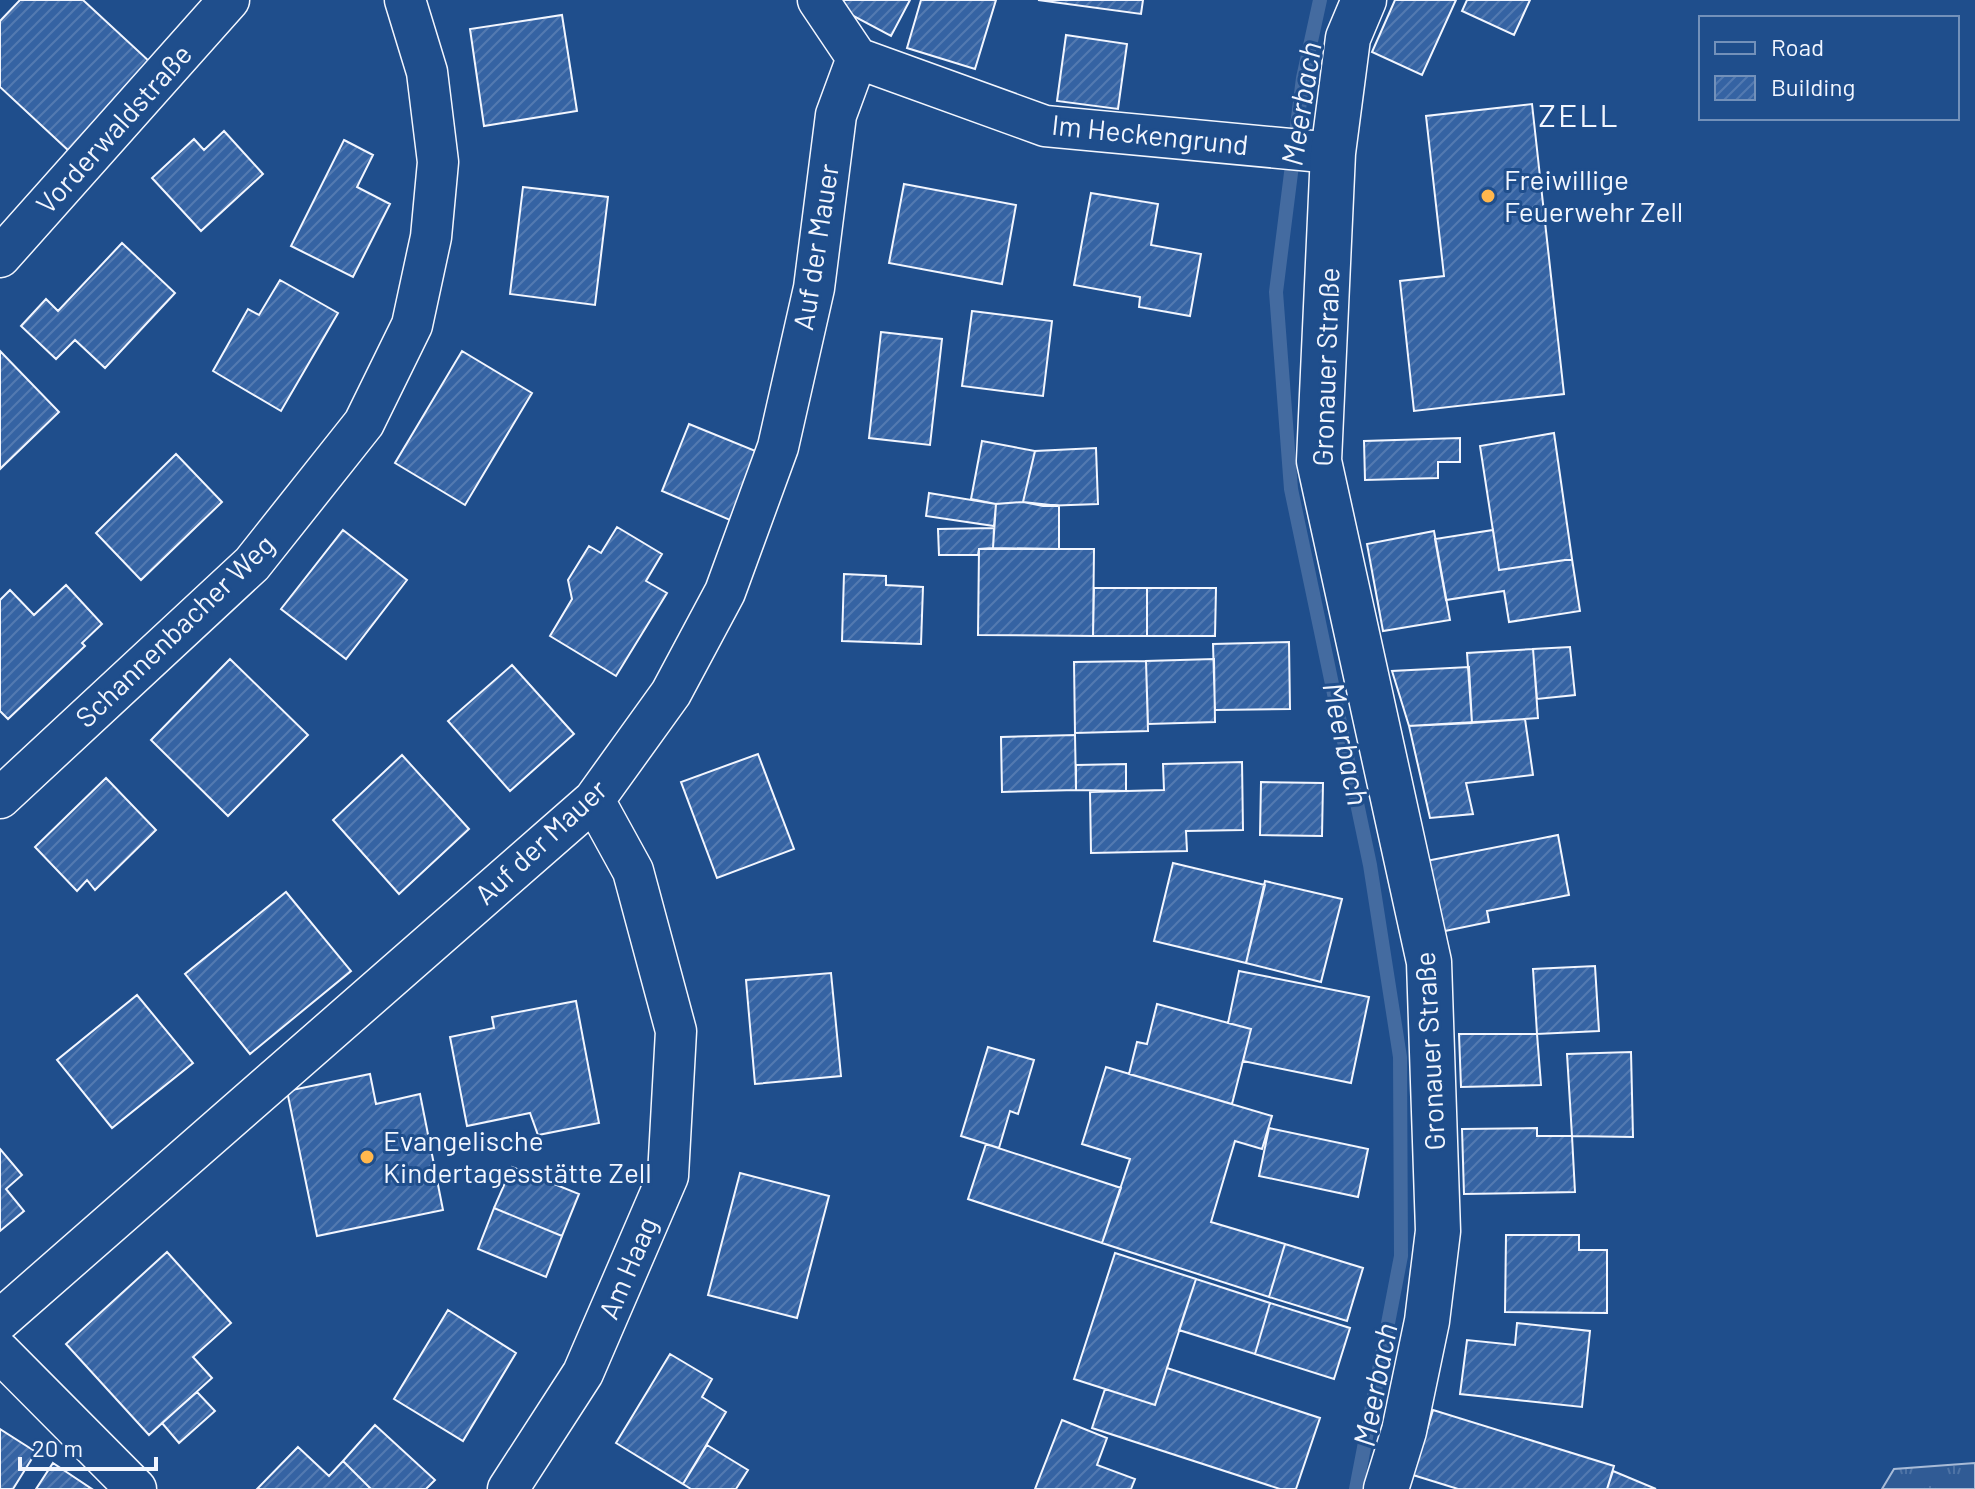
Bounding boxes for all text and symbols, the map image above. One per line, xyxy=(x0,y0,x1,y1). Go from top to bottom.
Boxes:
legend xyxy=(1699,16,1959,120)
text: Road xyxy=(1771,32,1824,61)
street label: Vorderwaldstraße xyxy=(28,37,198,220)
water label: Meerbach xyxy=(1272,39,1328,168)
text: Building xyxy=(1771,72,1855,101)
district label: ZELL xyxy=(1538,95,1620,133)
street label: Im Heckengrund xyxy=(1050,107,1250,161)
street label: Auf der Mauer xyxy=(785,161,845,332)
place label: Freiwillige Feuerwehr Zell xyxy=(1504,162,1683,228)
marker: Freiwillige Feuerwehr Zell xyxy=(1479,187,1497,205)
street label: Gronauer Straße xyxy=(1305,267,1345,467)
street label: Schannenbacher Weg xyxy=(68,527,281,734)
water label: Meerbach xyxy=(1316,679,1378,808)
street label: Auf der Mauer xyxy=(467,772,613,911)
street label: Gronauer Straße xyxy=(1407,951,1451,1151)
place label: Evangelische Kindertagesstätte Zell xyxy=(383,1123,652,1189)
marker: Evangelische Kindertagesstätte Zell xyxy=(358,1148,376,1166)
street label: Am Haag xyxy=(590,1211,664,1324)
water label: Meerbach xyxy=(1344,1320,1404,1449)
scale bar xyxy=(20,1421,156,1471)
text: 20 m xyxy=(32,1433,83,1462)

